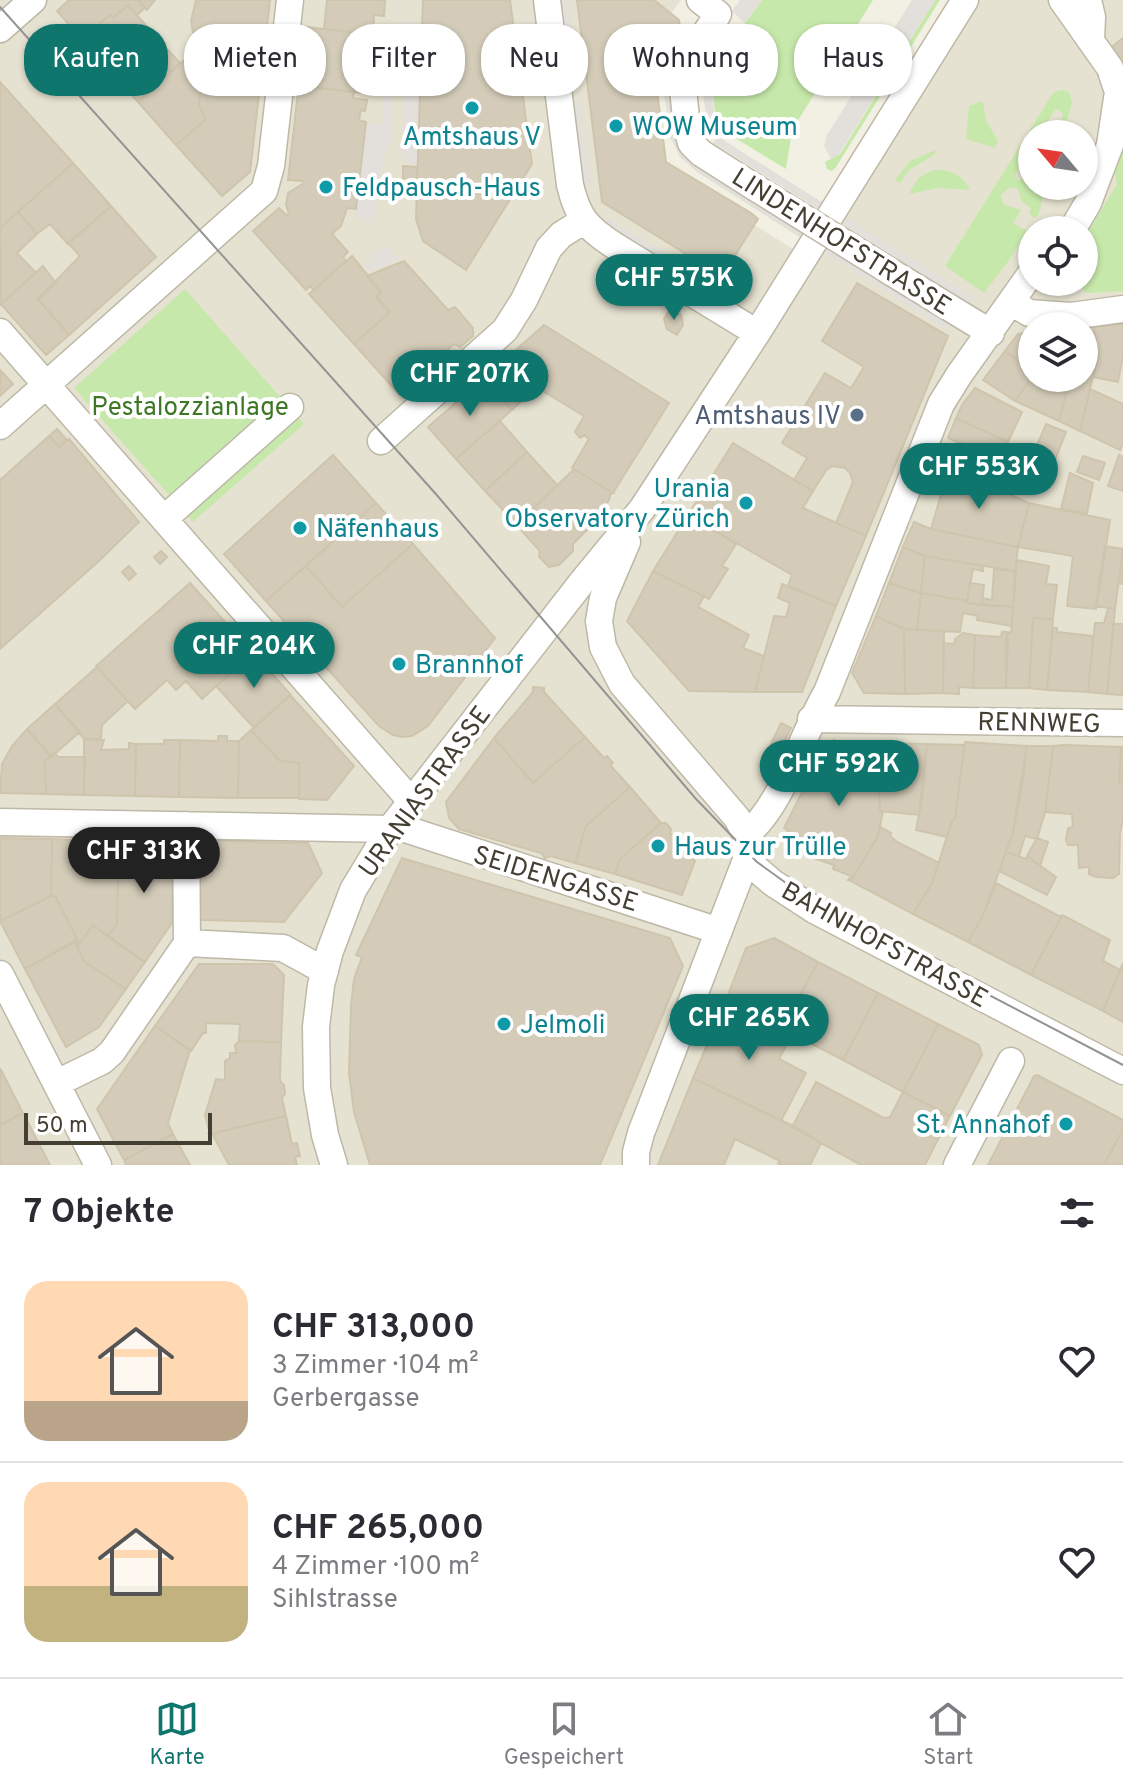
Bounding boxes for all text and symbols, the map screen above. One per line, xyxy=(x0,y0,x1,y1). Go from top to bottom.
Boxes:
chip: Kaufen xyxy=(24,24,168,96)
chip: Mieten xyxy=(184,24,326,96)
chip: Filter xyxy=(342,24,465,96)
chip: Neu xyxy=(481,24,588,96)
chip: Wohnung xyxy=(604,24,778,96)
chip: Haus xyxy=(794,24,912,96)
marker: Amtshaus V xyxy=(463,99,481,117)
place label: WOW Museum xyxy=(632,112,798,145)
marker: WOW Museum xyxy=(607,117,625,135)
north arrow xyxy=(1018,120,1098,200)
map controls xyxy=(1018,120,1098,392)
place label: Amtshaus V xyxy=(403,122,541,155)
street label: LINDENHOFSTRASSE xyxy=(725,162,957,324)
place label: Feldpausch-Haus xyxy=(342,173,541,206)
marker: Feldpausch-Haus xyxy=(317,178,335,196)
button: locate xyxy=(1018,216,1098,296)
pin: CHF 575K xyxy=(591,254,757,322)
text: CHF 575K xyxy=(614,263,734,296)
button: layers xyxy=(1018,312,1098,392)
pin: CHF 207K xyxy=(387,350,553,418)
text: CHF 207K xyxy=(409,359,531,392)
park label: Pestalozzianlage xyxy=(91,392,289,425)
place label: Amtshaus IV xyxy=(694,401,841,434)
marker: Amtshaus IV xyxy=(848,406,866,424)
pin: CHF 553K xyxy=(896,443,1062,511)
text: CHF 553K xyxy=(918,452,1040,485)
place label: Urania Observatory Zürich xyxy=(504,474,730,537)
marker: Urania Observatory Zürich xyxy=(737,494,755,512)
place label: Näfenhaus xyxy=(316,514,439,547)
marker: Näfenhaus xyxy=(291,519,309,537)
pin: CHF 204K xyxy=(171,622,337,690)
text: CHF 204K xyxy=(192,631,316,664)
place label: Brannhof xyxy=(415,650,524,683)
marker: Brannhof xyxy=(390,655,408,673)
street label: URANIASTRASSE xyxy=(353,700,499,885)
street label: RENNWEG xyxy=(977,707,1101,742)
pin: CHF 592K xyxy=(756,740,922,808)
text: CHF 592K xyxy=(778,749,900,782)
pin: CHF 313K xyxy=(61,827,227,895)
place label: Haus zur Trülle xyxy=(674,832,846,865)
text: CHF 313K xyxy=(86,836,202,869)
marker: Haus zur Trülle xyxy=(649,837,667,855)
street label: SEIDENGASSE xyxy=(469,840,642,921)
street label: BAHNHOFSTRASSE xyxy=(775,876,993,1017)
pin: CHF 265K xyxy=(666,994,832,1062)
text: CHF 265K xyxy=(688,1003,810,1036)
place label: Jelmoli xyxy=(520,1010,605,1043)
marker: Jelmoli xyxy=(495,1015,513,1033)
scale bar xyxy=(24,1109,212,1145)
place label: St. Annahof xyxy=(915,1110,1050,1143)
text: 50 m xyxy=(36,1113,88,1140)
marker: St. Annahof xyxy=(1057,1115,1075,1133)
icon: filters xyxy=(1055,1191,1099,1235)
text: 7 Objekte xyxy=(24,1192,174,1235)
text: CHF 313,000 xyxy=(272,1307,475,1350)
icon: home xyxy=(88,1313,184,1409)
icon: heart xyxy=(1055,1339,1099,1383)
text: 3 Zimmer · 104 m² xyxy=(272,1350,479,1383)
text: Gerbergasse xyxy=(272,1383,419,1416)
text: CHF 265,000 xyxy=(272,1508,484,1551)
icon: home xyxy=(88,1514,184,1610)
icon: heart xyxy=(1055,1540,1099,1584)
text: 4 Zimmer · 100 m² xyxy=(272,1551,480,1584)
text: Sihlstrasse xyxy=(272,1584,398,1617)
tab: Karte xyxy=(150,1697,204,1772)
tab: Gespeichert xyxy=(504,1697,624,1772)
tab: Start xyxy=(923,1697,973,1772)

